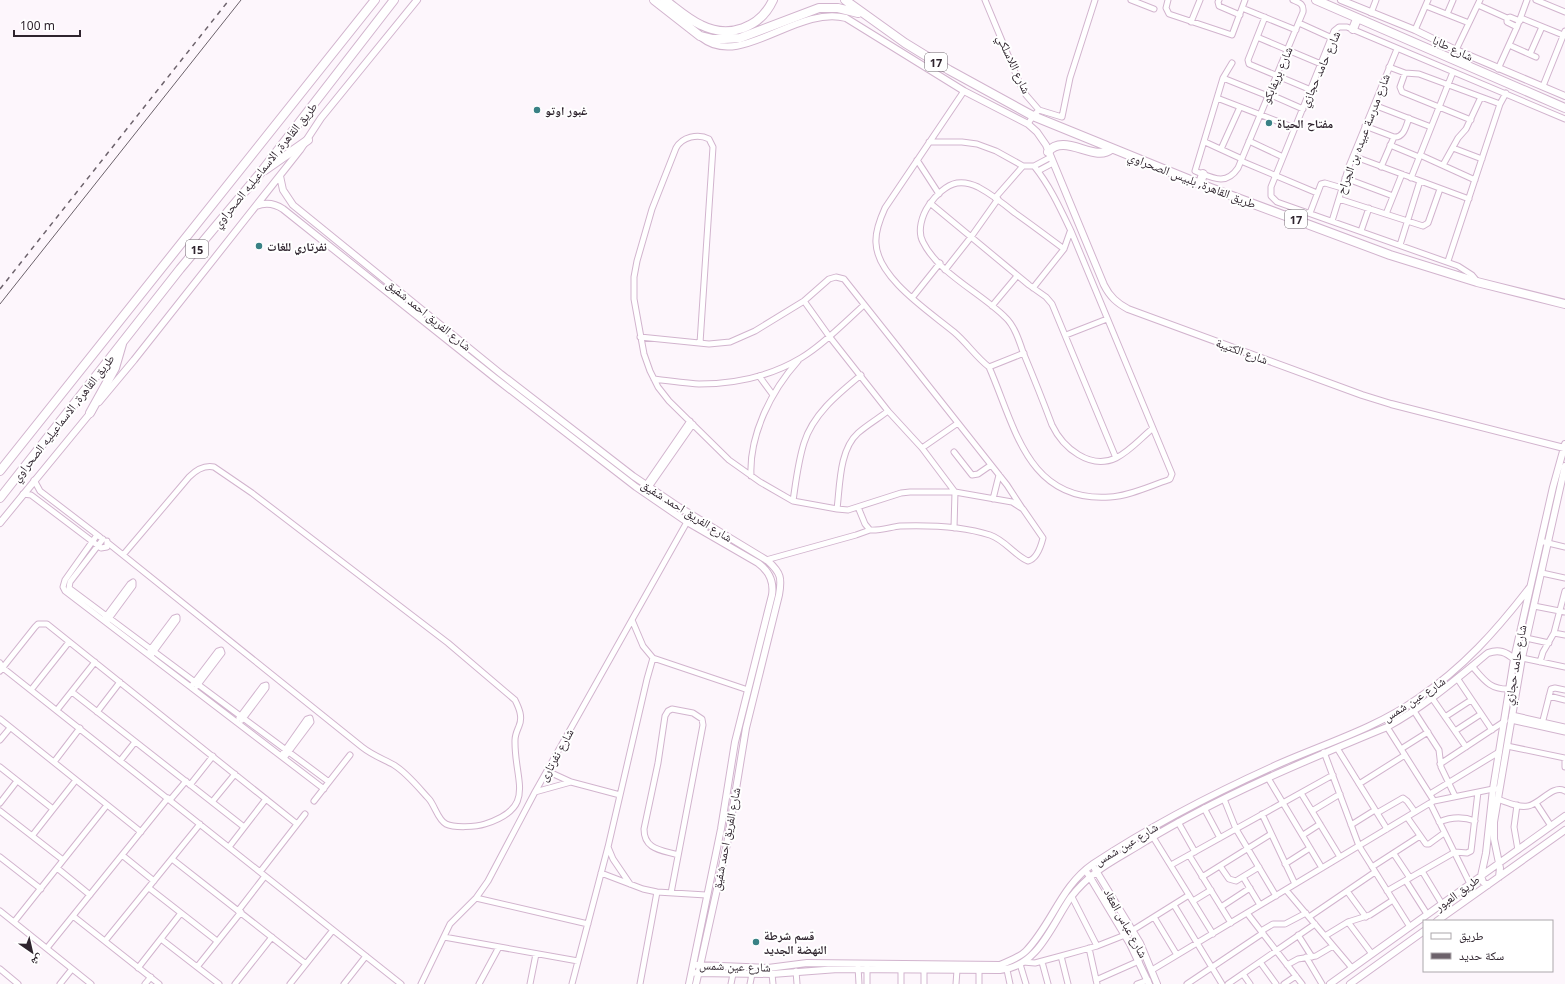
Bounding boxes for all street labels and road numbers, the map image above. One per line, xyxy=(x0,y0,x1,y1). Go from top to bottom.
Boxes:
street label: شارع حامد حجازي xyxy=(1296,28,1346,111)
street label: شارع طابا xyxy=(1430,31,1476,65)
street label: شارع اللاسلكي xyxy=(991,32,1035,97)
street label: شارع بريفابكو xyxy=(1257,44,1297,106)
road number: 17 xyxy=(925,53,947,71)
street label: شارع مدرسة عبيده بن الجراح xyxy=(1332,71,1394,197)
street label: طريق القاهرة, الاسماعيليه الصحراوي xyxy=(209,98,323,233)
street label: طريق القاهرة, بلبيس الصحراوي xyxy=(1125,148,1259,214)
road number: 17 xyxy=(1285,210,1307,228)
road number: 15 xyxy=(186,240,208,258)
street label: شارع الفريق احمد شفيق xyxy=(383,275,475,355)
street label: شارع الكتيبة xyxy=(1214,334,1271,368)
street label: طريق القاهرة, الاسماعيليه الصحراوي xyxy=(8,351,120,487)
street label: شارع الفريق احمد شفيق xyxy=(638,476,736,546)
street label: شارع حامد حجازي xyxy=(1500,623,1532,707)
street label: شارع عين شمس xyxy=(1379,672,1449,726)
street label: شارع نفرتارى xyxy=(535,725,578,784)
street label: شارع الفريق احمد شفيق xyxy=(708,786,744,892)
street label: شارع عين شمس xyxy=(1091,818,1161,870)
street label: طريق العبور xyxy=(1430,871,1483,916)
street label: شارع عباس العقاد xyxy=(1100,885,1152,961)
street label: شارع عين شمس xyxy=(699,956,771,976)

